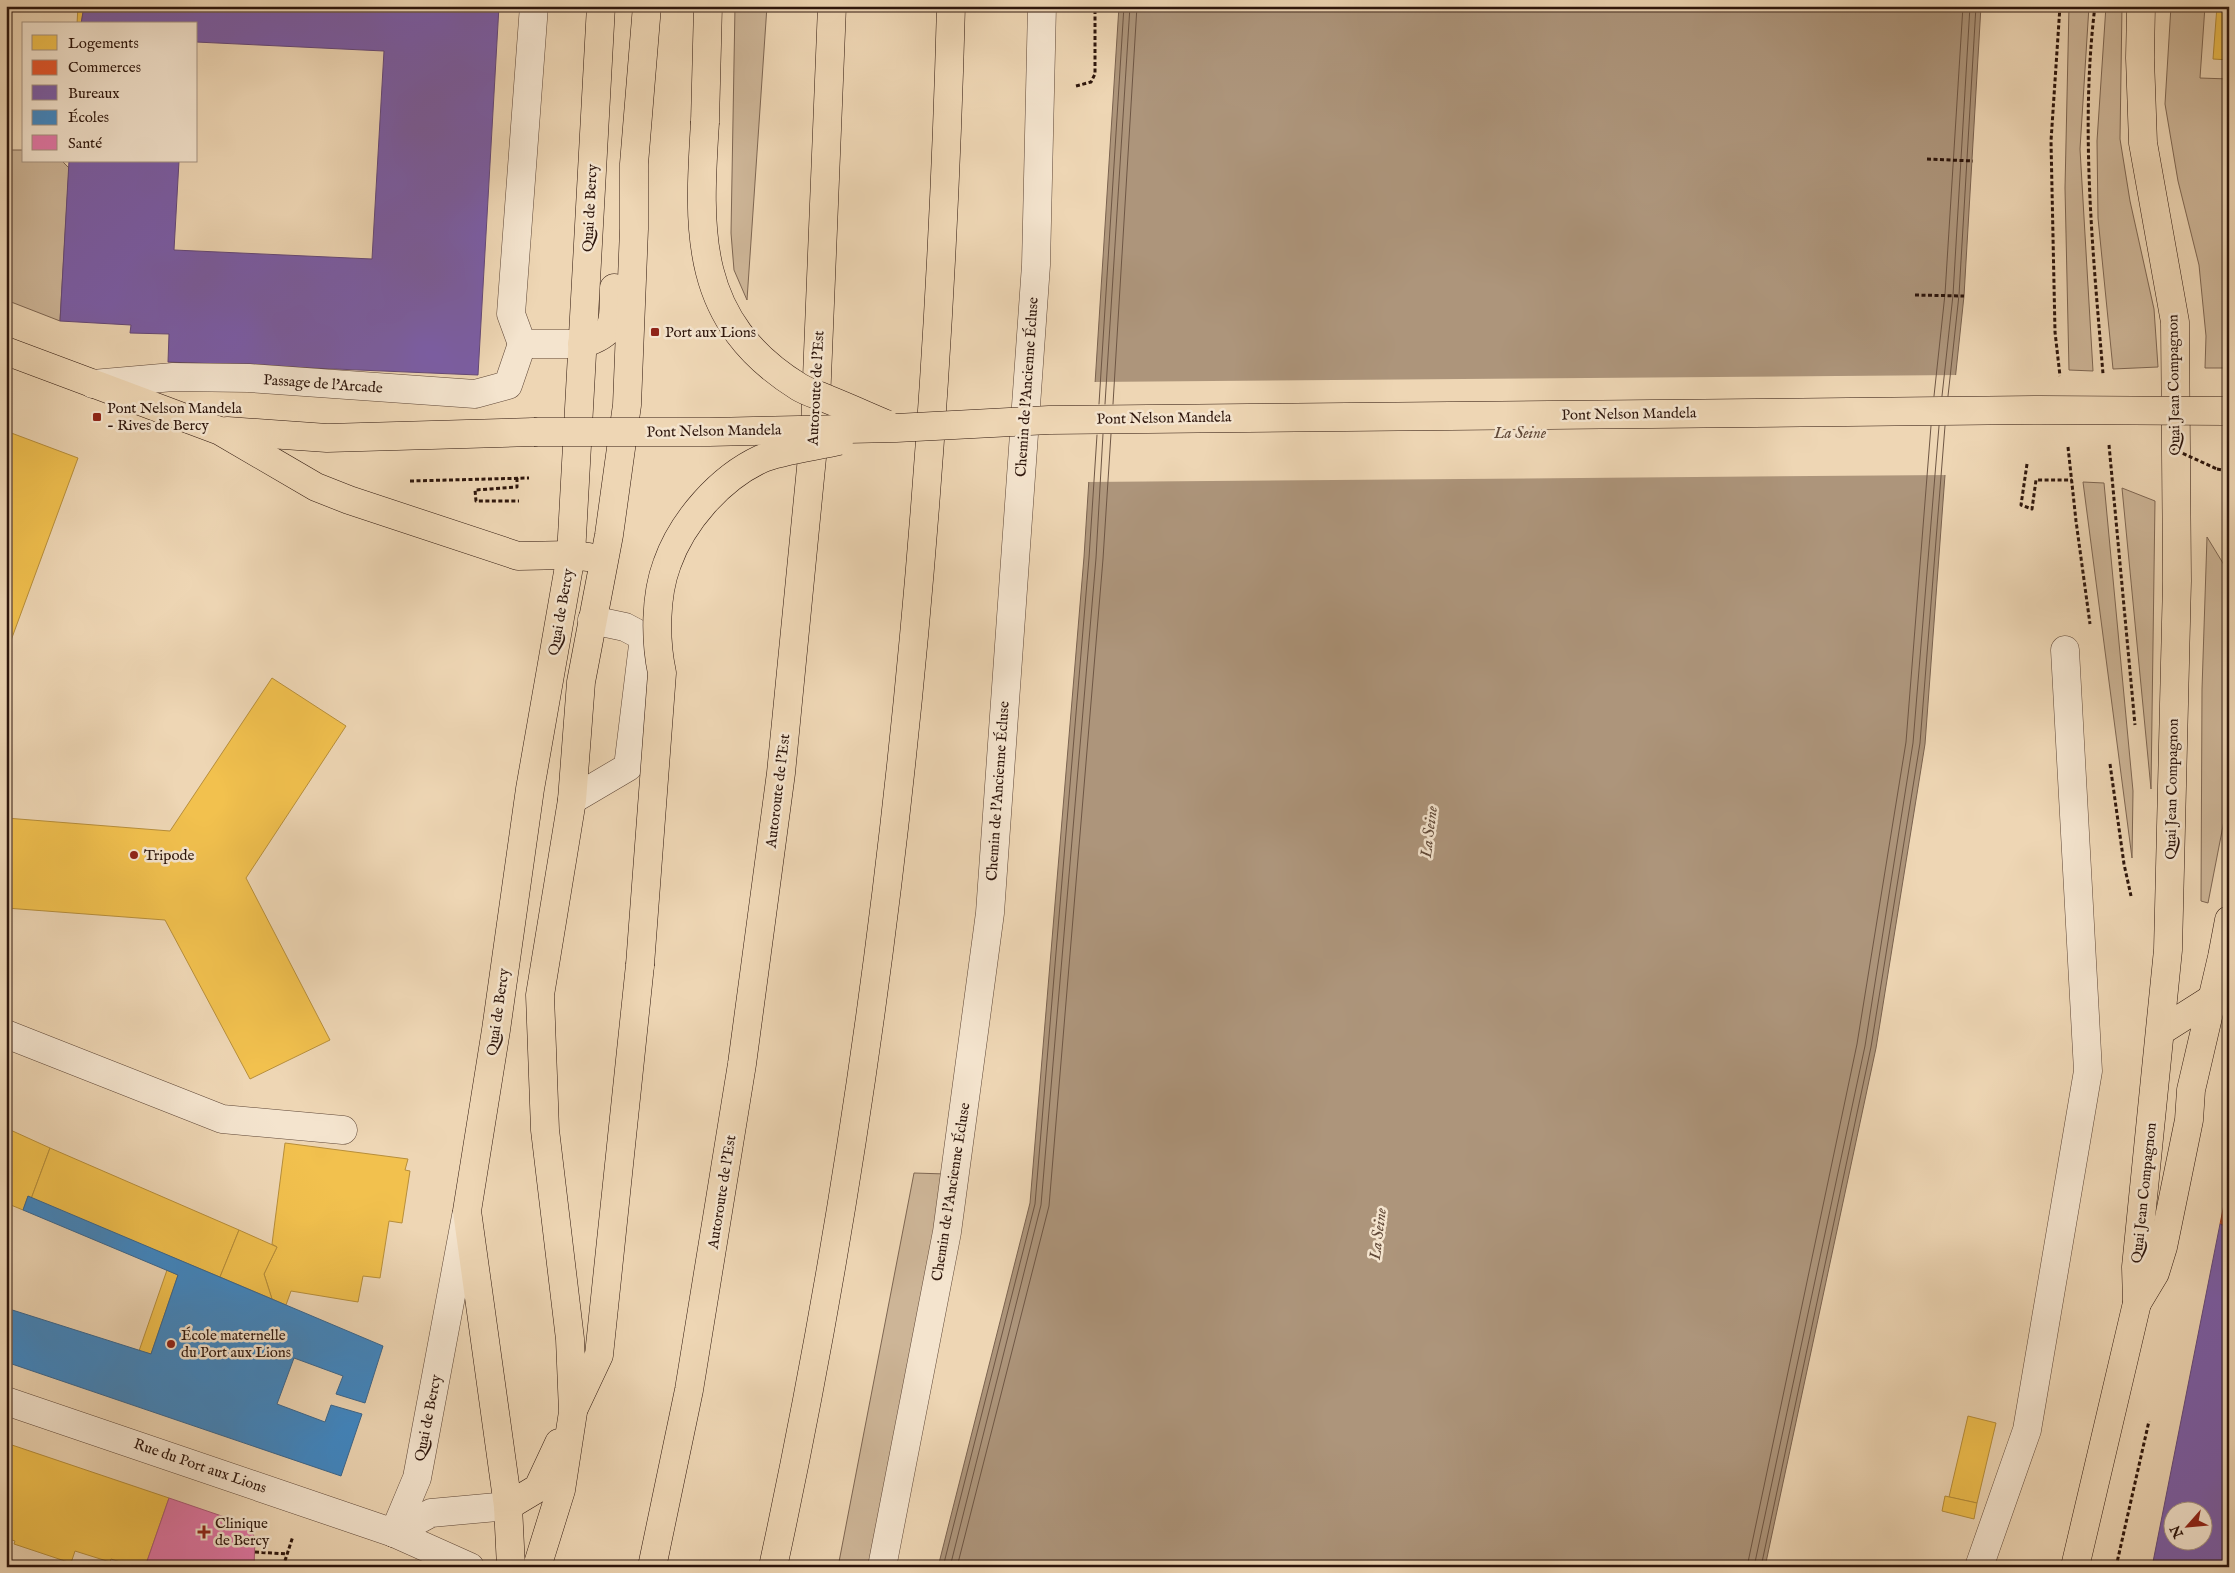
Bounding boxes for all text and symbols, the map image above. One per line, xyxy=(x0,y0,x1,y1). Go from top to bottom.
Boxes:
legend xyxy=(22,22,198,162)
text: Logements xyxy=(68,34,139,53)
text: Commerces xyxy=(68,58,141,77)
text: Bureaux xyxy=(68,84,120,103)
text: Écoles xyxy=(68,108,109,127)
text: Santé xyxy=(68,134,102,153)
street label: Quai de Bercy xyxy=(578,163,602,253)
street label: Chemin de l'Ancienne Écluse xyxy=(1011,296,1043,478)
street label: Quai Jean Compagnon xyxy=(2163,314,2185,456)
place label: Port aux Lions xyxy=(665,323,756,342)
marker: Port aux Lions xyxy=(649,326,661,338)
street label: Autoroute de l’Est xyxy=(803,330,828,447)
street label: Passage de l'Arcade xyxy=(263,370,383,398)
place label: Pont Nelson Mandela - Rives de Bercy xyxy=(107,399,243,435)
street label: Pont Nelson Mandela xyxy=(1561,403,1697,425)
street label: Pont Nelson Mandela xyxy=(1096,407,1232,429)
marker: Pont Nelson Mandela - Rives de Bercy xyxy=(91,411,103,423)
street label: Pont Nelson Mandela xyxy=(646,420,782,442)
water label: La Seine xyxy=(1493,424,1547,444)
street label: Quai de Bercy xyxy=(544,566,578,657)
street label: Chemin de l'Ancienne Écluse xyxy=(982,700,1014,882)
street label: Quai Jean Compagnon xyxy=(2161,718,2183,860)
street label: Autoroute de l’Est xyxy=(761,733,794,850)
water label: La Seine xyxy=(1417,804,1443,860)
place label: Tripode xyxy=(144,846,194,865)
marker: Tripode xyxy=(128,849,140,861)
street label: Quai de Bercy xyxy=(482,966,514,1057)
street label: Chemin de l'Ancienne Écluse xyxy=(927,1101,975,1283)
street label: Quai Jean Compagnon xyxy=(2127,1122,2161,1264)
street label: Autoroute de l’Est xyxy=(703,1134,740,1251)
water label: La Seine xyxy=(1366,1206,1392,1262)
place label: École maternelle du Port aux Lions xyxy=(181,1326,291,1362)
marker: École maternelle du Port aux Lions xyxy=(165,1338,177,1350)
street label: Quai de Bercy xyxy=(410,1372,446,1463)
street label: Rue du Port aux Lions xyxy=(131,1434,269,1498)
north arrow xyxy=(2162,1500,2212,1550)
place label: Clinique de Bercy xyxy=(215,1514,270,1550)
text: N xyxy=(2167,1522,2189,1542)
marker: Clinique de Bercy xyxy=(197,1525,211,1539)

